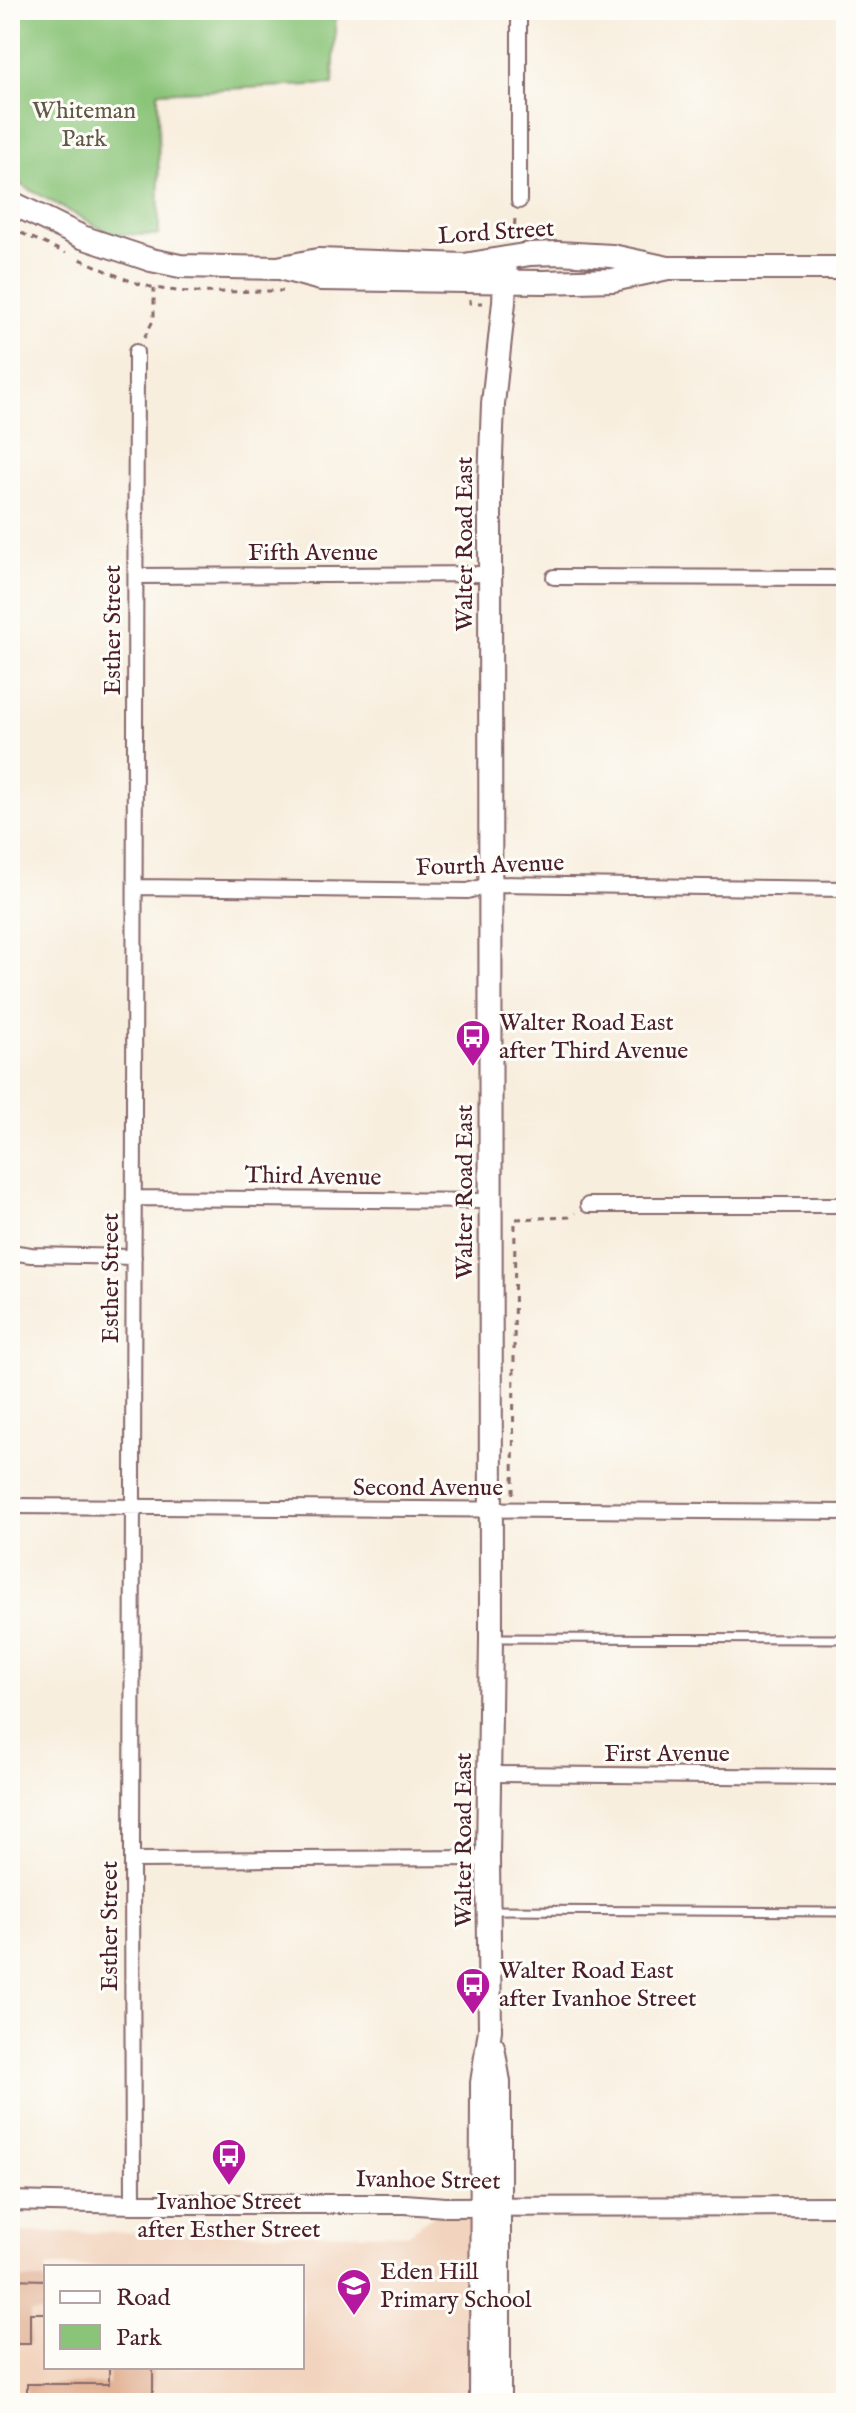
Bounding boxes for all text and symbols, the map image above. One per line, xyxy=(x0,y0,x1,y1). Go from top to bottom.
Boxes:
park label: Whiteman Park xyxy=(32,96,136,155)
street label: Lord Street xyxy=(437,213,555,253)
street label: Walter Road East xyxy=(450,457,481,631)
street label: Fifth Avenue xyxy=(248,538,378,569)
street label: Esther Street xyxy=(98,565,129,695)
street label: Fourth Avenue xyxy=(415,848,565,884)
place label: Walter Road East after Third Avenue xyxy=(499,1008,688,1067)
bus stop icon: Walter Road East after Third Avenue xyxy=(454,1018,492,1068)
street label: Walter Road East xyxy=(450,1105,481,1279)
street label: Third Avenue xyxy=(244,1160,382,1194)
street label: Esther Street xyxy=(96,1213,127,1343)
street label: Second Avenue xyxy=(353,1473,503,1504)
street label: First Avenue xyxy=(604,1739,730,1770)
street label: Walter Road East xyxy=(449,1753,480,1927)
street label: Esther Street xyxy=(95,1861,126,1991)
place label: Walter Road East after Ivanhoe Street xyxy=(499,1956,696,2015)
bus stop icon: Walter Road East after Ivanhoe Street xyxy=(454,1966,492,2016)
bus stop icon: Ivanhoe Street after Esther Street xyxy=(210,2137,248,2187)
street label: Ivanhoe Street xyxy=(355,2164,501,2198)
place label: Ivanhoe Street after Esther Street xyxy=(137,2187,321,2246)
place label: Eden Hill Primary School xyxy=(380,2257,532,2316)
legend xyxy=(44,2265,304,2369)
school or university icon: Eden Hill Primary School xyxy=(335,2267,373,2317)
text: Road xyxy=(116,2283,170,2314)
text: Park xyxy=(116,2323,162,2354)

